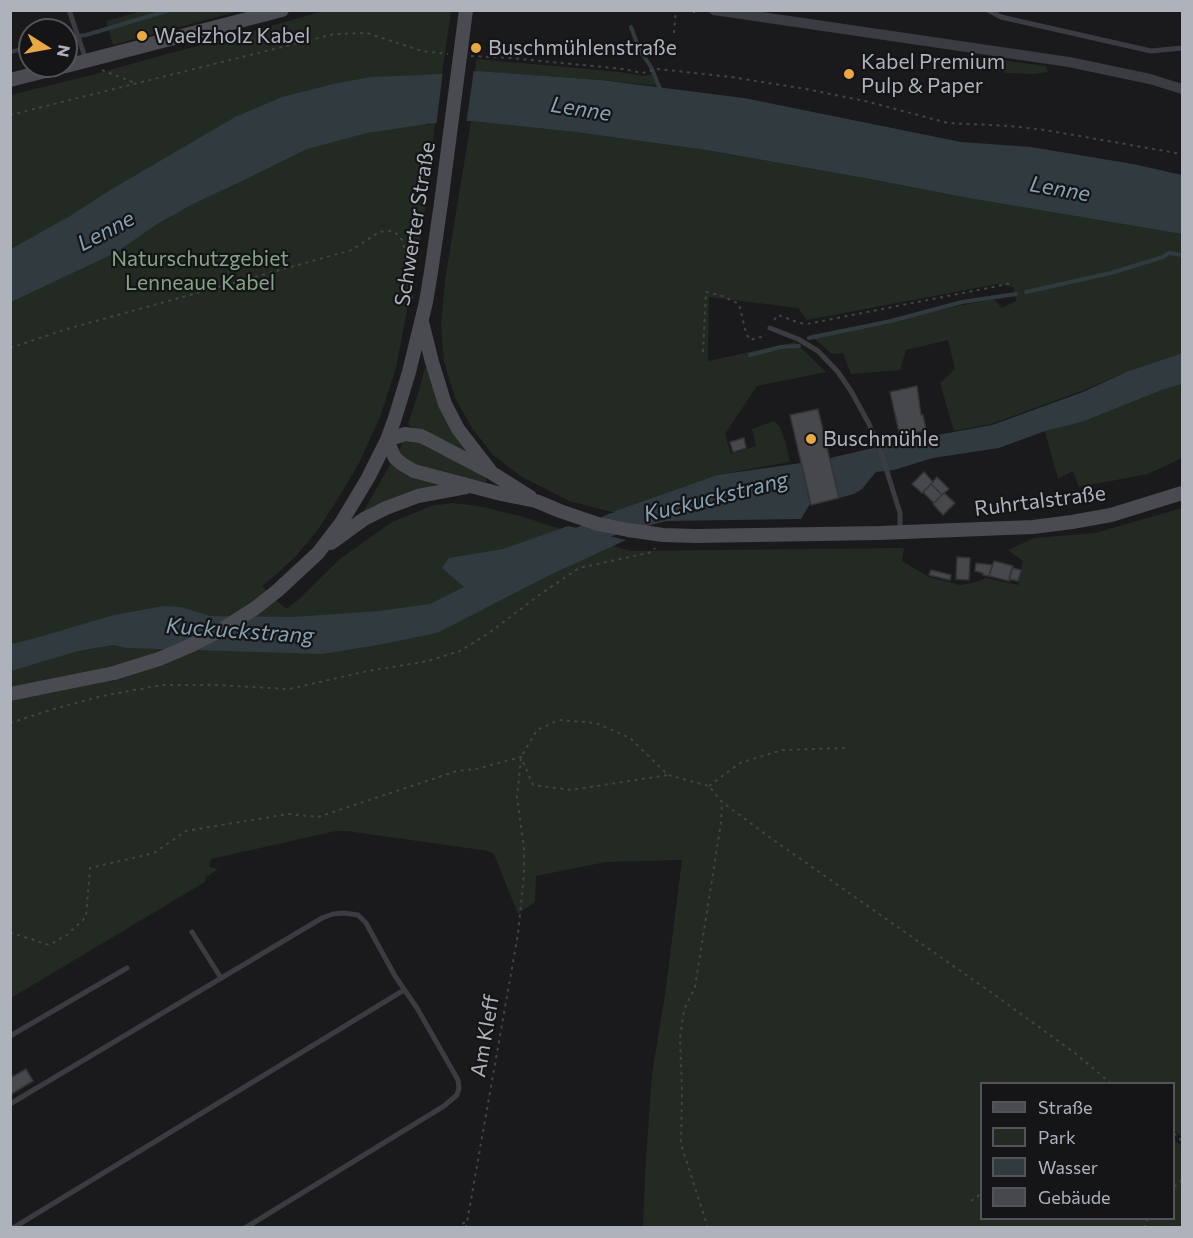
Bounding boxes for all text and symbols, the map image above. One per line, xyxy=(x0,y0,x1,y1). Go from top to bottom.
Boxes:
north arrow xyxy=(18,18,78,78)
place label: Waelzholz Kabel xyxy=(154,23,310,49)
marker: Waelzholz Kabel xyxy=(135,29,149,43)
place label: Buschmühlenstraße xyxy=(488,35,677,61)
marker: Buschmühlenstraße xyxy=(469,41,483,55)
text: N xyxy=(54,43,75,59)
place label: Kabel Premium Pulp & Paper xyxy=(861,49,1005,99)
marker: Kabel Premium Pulp & Paper xyxy=(842,67,856,81)
water label: Lenne xyxy=(549,91,613,127)
street label: Schwerter Straße xyxy=(390,140,440,308)
water label: Lenne xyxy=(1028,171,1092,207)
water label: Lenne xyxy=(73,205,139,257)
park label: Naturschutzgebiet Lenneaue Kabel xyxy=(111,246,289,296)
place label: Buschmühle xyxy=(823,426,939,452)
marker: Buschmühle xyxy=(804,432,818,446)
water label: Kuckuckstrang xyxy=(641,466,791,528)
street label: Ruhrtalstraße xyxy=(973,480,1107,522)
water label: Kuckuckstrang xyxy=(165,613,315,649)
street label: Am Kleff xyxy=(465,993,505,1079)
legend xyxy=(980,1082,1175,1220)
text: Straße xyxy=(1038,1096,1093,1118)
text: Park xyxy=(1038,1126,1076,1148)
text: Wasser xyxy=(1038,1156,1098,1178)
text: Gebäude xyxy=(1038,1186,1111,1208)

